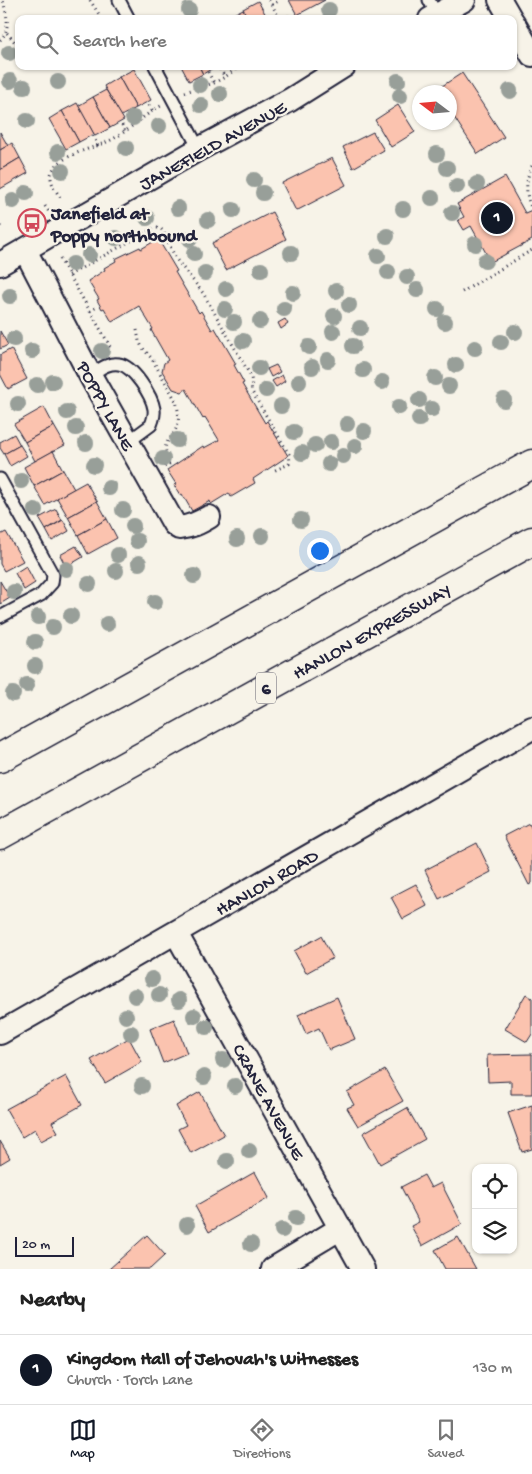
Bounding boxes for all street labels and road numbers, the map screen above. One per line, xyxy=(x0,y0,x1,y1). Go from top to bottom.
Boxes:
street label: JANEFIELD AVENUE xyxy=(136,97,292,197)
street label: POPPY LANE xyxy=(69,357,138,456)
street label: HANLON EXPRESSWAY xyxy=(289,580,456,686)
road number: 6 xyxy=(256,672,276,704)
street label: HANLON ROAD xyxy=(212,845,324,923)
street label: CRANE AVENUE xyxy=(226,1041,309,1166)

